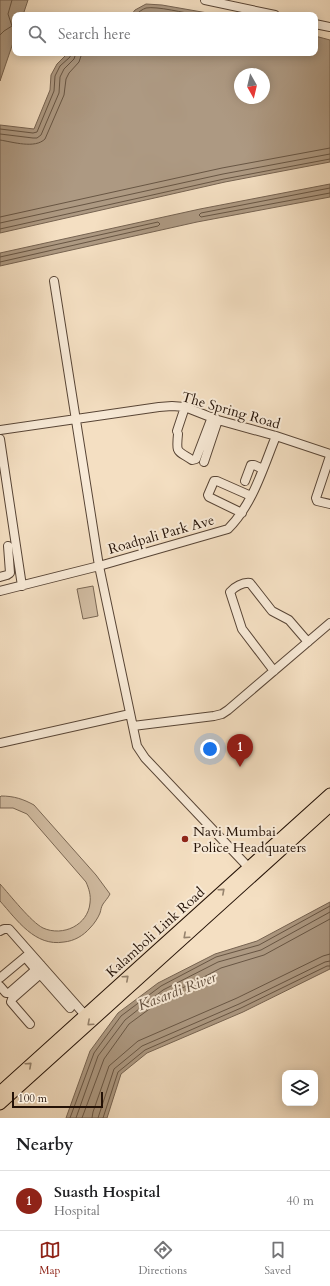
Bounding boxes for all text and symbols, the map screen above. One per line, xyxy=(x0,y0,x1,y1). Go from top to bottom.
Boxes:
search box xyxy=(12,12,318,56)
icon: search xyxy=(26,23,48,45)
text: Search here xyxy=(58,24,131,44)
north arrow xyxy=(234,68,270,104)
street label: The Spring Road xyxy=(179,387,283,434)
street label: Roadpali Park Ave xyxy=(106,510,216,559)
pin: 1 xyxy=(227,734,253,767)
your location xyxy=(200,739,220,759)
place label: Navi Mumbai Police Headquaters xyxy=(193,822,307,857)
marker: Navi Mumbai Police Headquaters xyxy=(180,834,190,844)
street label: Kalamboli Link Road xyxy=(102,883,209,982)
one-way arrow xyxy=(217,889,225,896)
one-way arrow xyxy=(184,931,191,938)
water label: Kasardi River xyxy=(135,966,220,1015)
one-way arrow xyxy=(121,976,128,983)
one-way arrow xyxy=(87,1018,95,1025)
one-way arrow xyxy=(24,1063,32,1070)
map controls xyxy=(282,1070,318,1106)
button: layers xyxy=(282,1070,318,1106)
scale bar xyxy=(12,1090,103,1109)
text: 100 m xyxy=(18,1091,47,1106)
text: Nearby xyxy=(16,1133,73,1156)
text: Suasth Hospital xyxy=(54,1182,160,1202)
text: 1 xyxy=(26,1192,32,1210)
text: 40 m xyxy=(286,1192,314,1210)
text: Hospital xyxy=(54,1202,100,1220)
tab: Map xyxy=(39,1239,61,1278)
tab: Directions xyxy=(138,1239,187,1278)
tab: Saved xyxy=(265,1239,291,1278)

